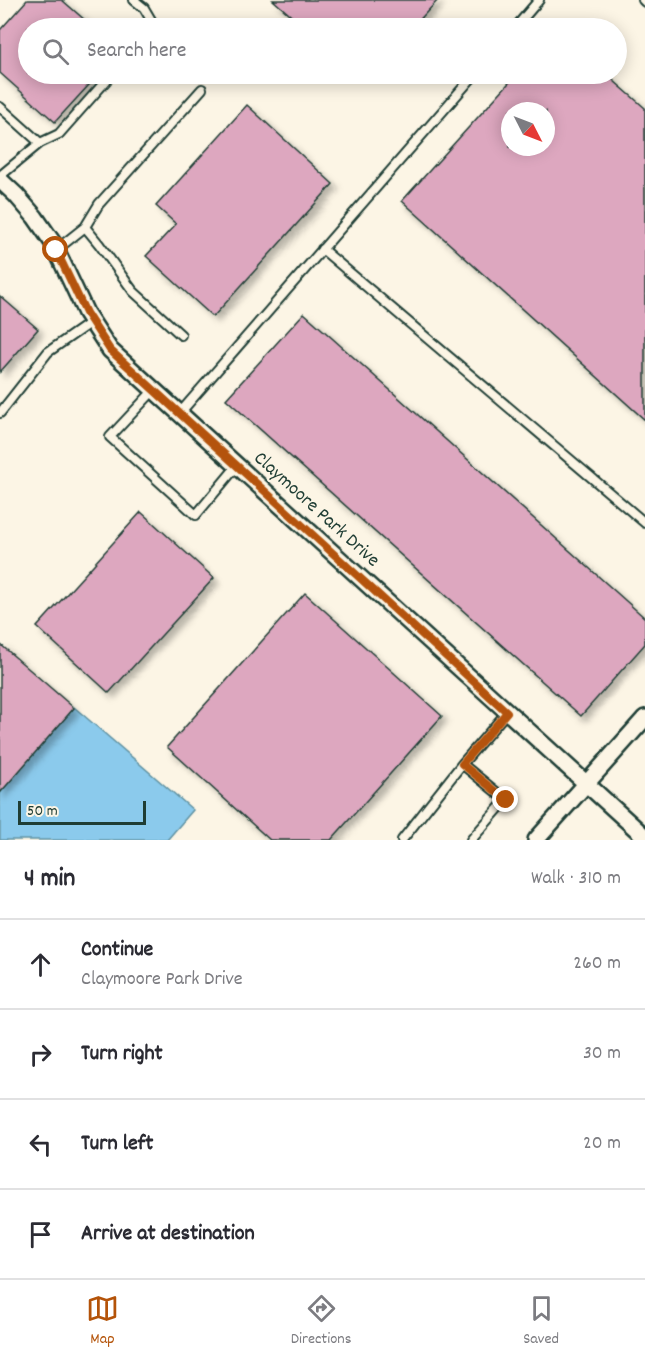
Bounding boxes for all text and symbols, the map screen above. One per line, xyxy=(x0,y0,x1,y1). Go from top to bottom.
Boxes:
search box xyxy=(18,18,627,84)
icon: search xyxy=(39,35,72,68)
text: Search here xyxy=(87,36,186,67)
north arrow xyxy=(501,102,555,156)
route start xyxy=(42,236,68,262)
street label: Claymoore Park Drive xyxy=(247,446,386,575)
route end xyxy=(492,786,518,812)
scale bar xyxy=(18,798,146,826)
text: 50 m xyxy=(27,800,58,823)
text: 4 min xyxy=(24,861,75,898)
text: Walk · 310 m xyxy=(531,865,621,893)
text: Continue xyxy=(81,935,153,966)
icon: ahead xyxy=(24,948,57,981)
text: 260 m xyxy=(573,950,621,978)
text: Claymoore Park Drive xyxy=(81,966,243,994)
icon: right xyxy=(24,1038,57,1071)
text: Turn right xyxy=(81,1039,163,1070)
text: 30 m xyxy=(583,1040,621,1068)
icon: left xyxy=(24,1128,57,1161)
text: Turn left xyxy=(81,1129,153,1160)
text: 20 m xyxy=(583,1130,621,1158)
icon: arrive xyxy=(24,1218,57,1251)
text: Arrive at destination xyxy=(81,1219,255,1250)
tab: Map xyxy=(86,1292,119,1351)
tab: Directions xyxy=(291,1292,351,1351)
tab: Saved xyxy=(523,1292,559,1351)

